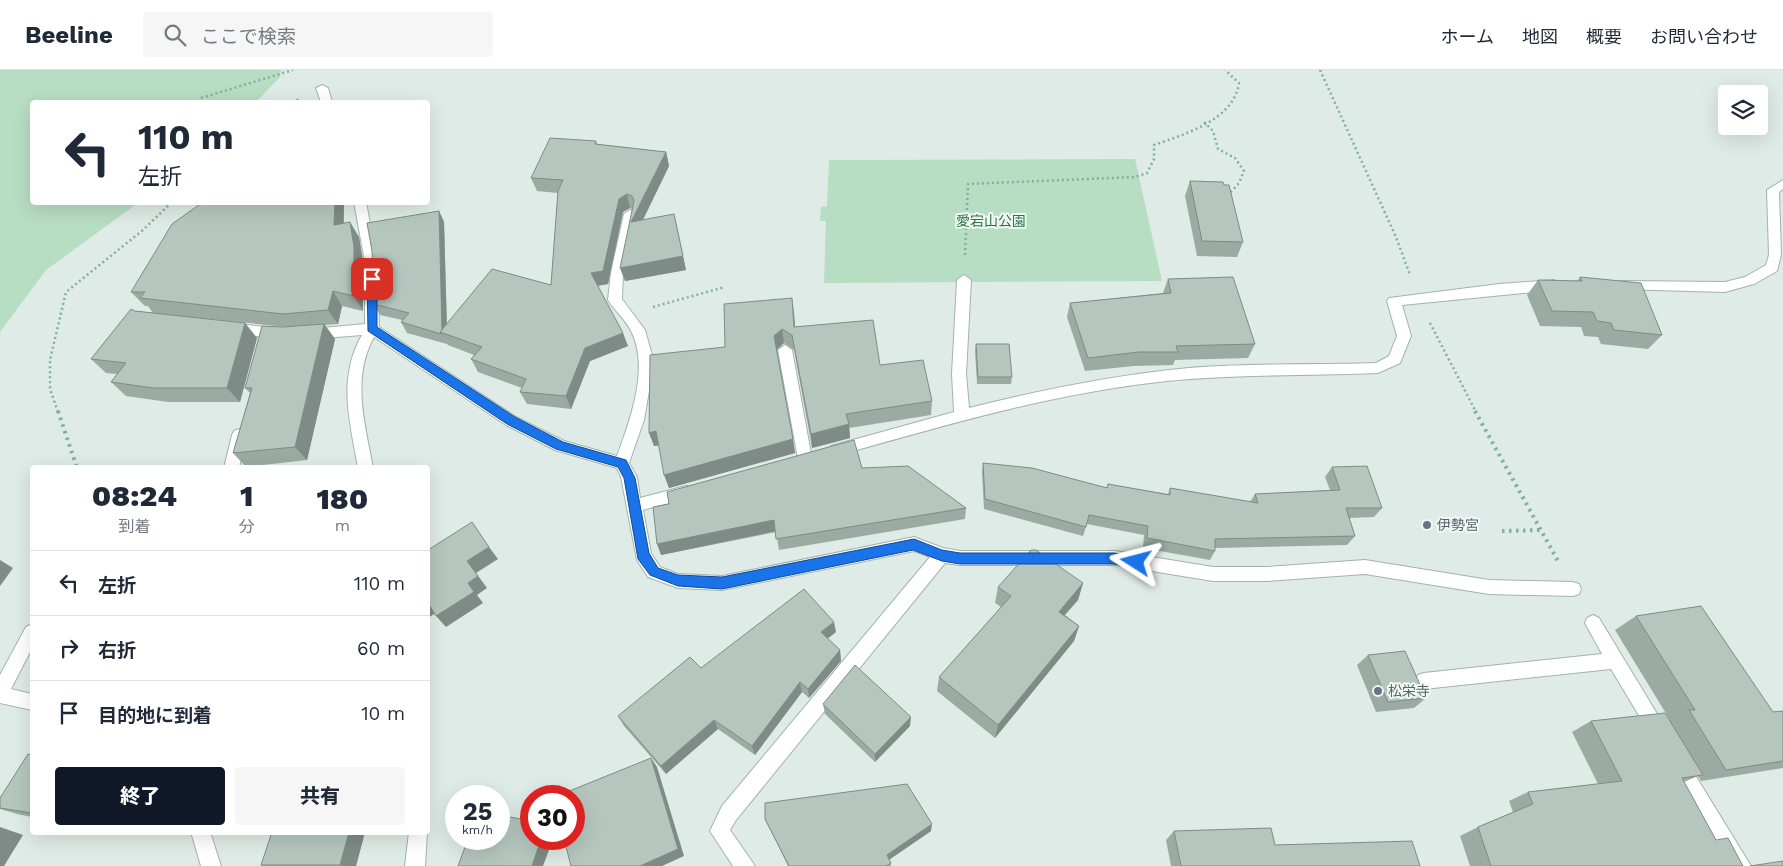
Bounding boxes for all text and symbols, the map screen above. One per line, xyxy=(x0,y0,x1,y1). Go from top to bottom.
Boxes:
search box xyxy=(143,12,493,57)
text: Beeline xyxy=(25,21,113,49)
icon: search xyxy=(161,21,189,49)
text: ここで検索 xyxy=(201,25,296,48)
text: ホーム xyxy=(1441,26,1494,47)
text: 地図 xyxy=(1522,26,1558,47)
text: 概要 xyxy=(1586,26,1622,47)
text: お問い合わせ xyxy=(1650,26,1758,47)
map controls xyxy=(1718,85,1768,135)
button: layers xyxy=(1718,85,1768,135)
text: 110 m xyxy=(138,116,234,158)
icon: left xyxy=(55,120,120,185)
text: 左折 xyxy=(138,164,182,189)
park label: 愛宕山公園 xyxy=(956,213,1026,229)
pin xyxy=(351,258,393,300)
icon: arrive xyxy=(358,265,386,293)
text: 08:24 xyxy=(92,478,177,513)
text: 1 xyxy=(240,478,253,513)
text: 180 xyxy=(316,481,368,516)
text: m xyxy=(335,516,350,535)
text: 到着 xyxy=(118,517,150,536)
text: 分 xyxy=(239,517,255,536)
place label: 伊勢宮 xyxy=(1437,517,1479,533)
marker: 伊勢宮 xyxy=(1421,519,1433,531)
position arrow xyxy=(1109,535,1161,587)
icon: left xyxy=(55,569,83,597)
text: 110 m xyxy=(354,572,405,595)
text: 左折 xyxy=(98,574,136,597)
icon: right xyxy=(55,634,83,662)
text: 60 m xyxy=(357,637,405,660)
text: 右折 xyxy=(98,639,136,662)
place label: 松栄寺 xyxy=(1388,683,1430,699)
marker: 松栄寺 xyxy=(1372,685,1384,697)
icon: arrive xyxy=(55,699,83,727)
text: 10 m xyxy=(361,702,405,725)
text: 目的地に到着 xyxy=(98,704,212,727)
button: 終了 xyxy=(55,767,225,825)
button: 共有 xyxy=(235,767,405,825)
speed limit sign: 30 xyxy=(520,785,585,850)
text: 25 xyxy=(463,797,492,826)
text: km/h xyxy=(462,823,493,837)

